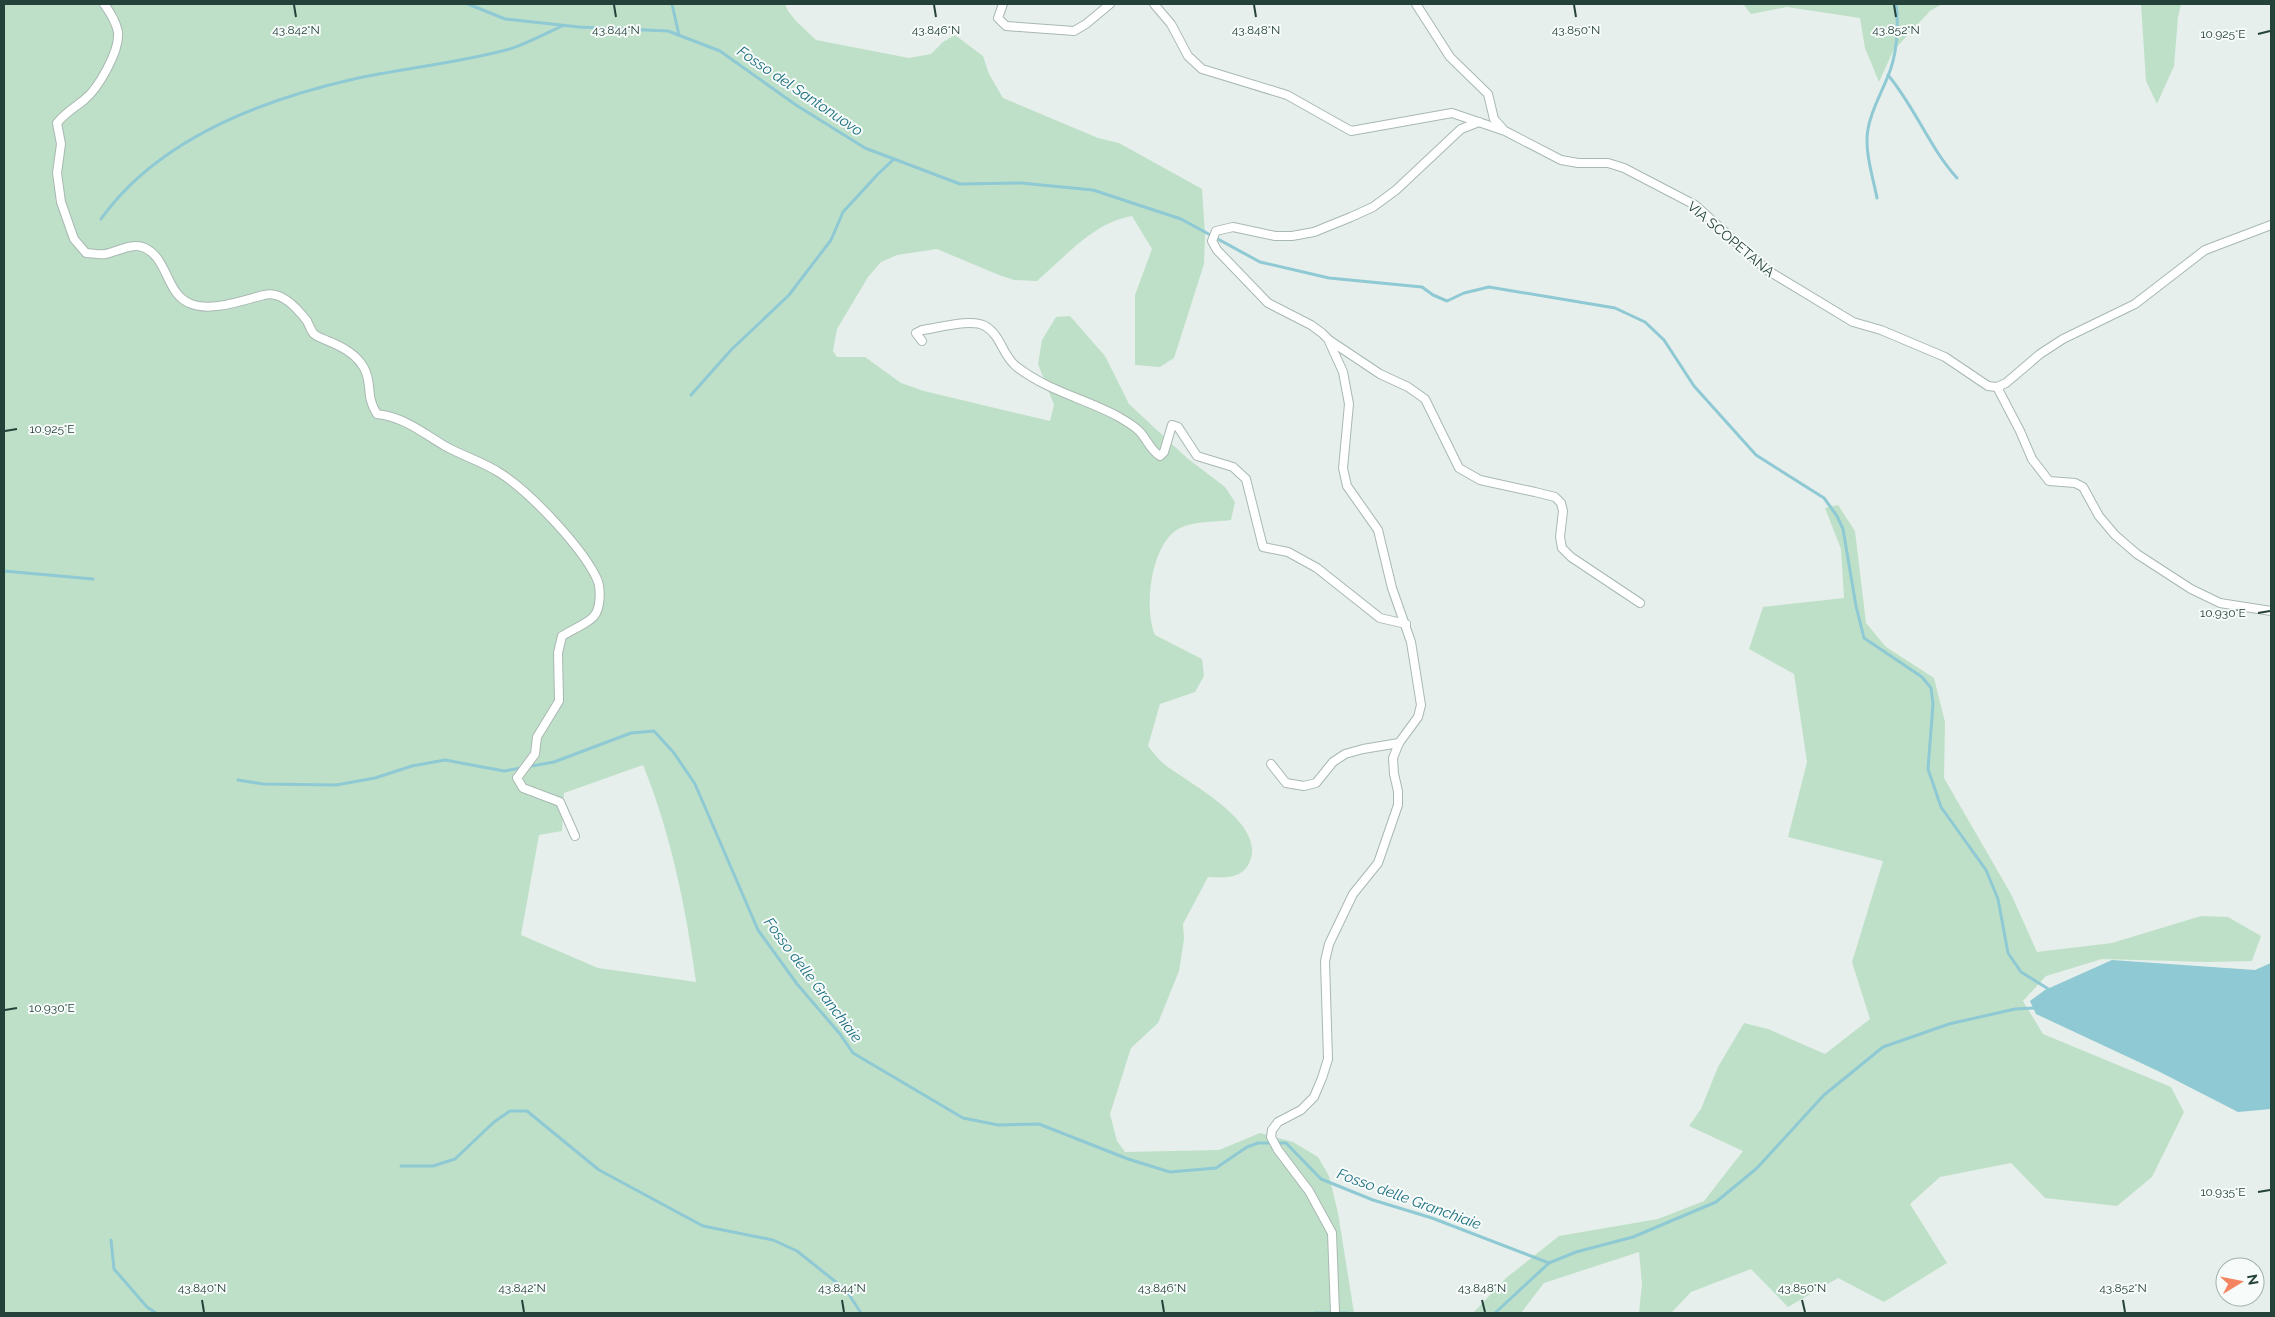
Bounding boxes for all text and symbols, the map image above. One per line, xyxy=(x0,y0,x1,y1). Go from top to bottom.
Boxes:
text: 43.842°N xyxy=(272,23,320,37)
text: 43.844°N xyxy=(592,23,640,37)
text: 43.846°N xyxy=(912,23,960,37)
text: 43.848°N xyxy=(1232,23,1280,37)
text: 43.850°N xyxy=(1552,23,1600,37)
text: 43.852°N xyxy=(1872,23,1920,37)
text: 10.925°E xyxy=(2200,27,2246,41)
water label: Fosso del Santonuovo xyxy=(734,42,866,140)
street label: VIA SCOPETANA xyxy=(1684,198,1778,280)
text: 10.925°E xyxy=(29,422,75,436)
text: 10.930°E xyxy=(2200,606,2246,620)
water label: Fosso delle Granchiaie xyxy=(760,914,866,1046)
text: 10.930°E xyxy=(29,1001,75,1015)
water label: Fosso delle Granchiaie xyxy=(1335,1165,1483,1233)
text: 10.935°E xyxy=(2200,1185,2246,1199)
north arrow xyxy=(2215,1257,2265,1307)
text: N xyxy=(2244,1273,2262,1286)
text: 43.840°N xyxy=(178,1281,226,1295)
text: 43.842°N xyxy=(498,1281,546,1295)
text: 43.844°N xyxy=(818,1281,866,1295)
text: 43.846°N xyxy=(1138,1281,1186,1295)
text: 43.848°N xyxy=(1458,1281,1506,1295)
text: 43.850°N xyxy=(1778,1281,1826,1295)
text: 43.852°N xyxy=(2099,1281,2147,1295)

